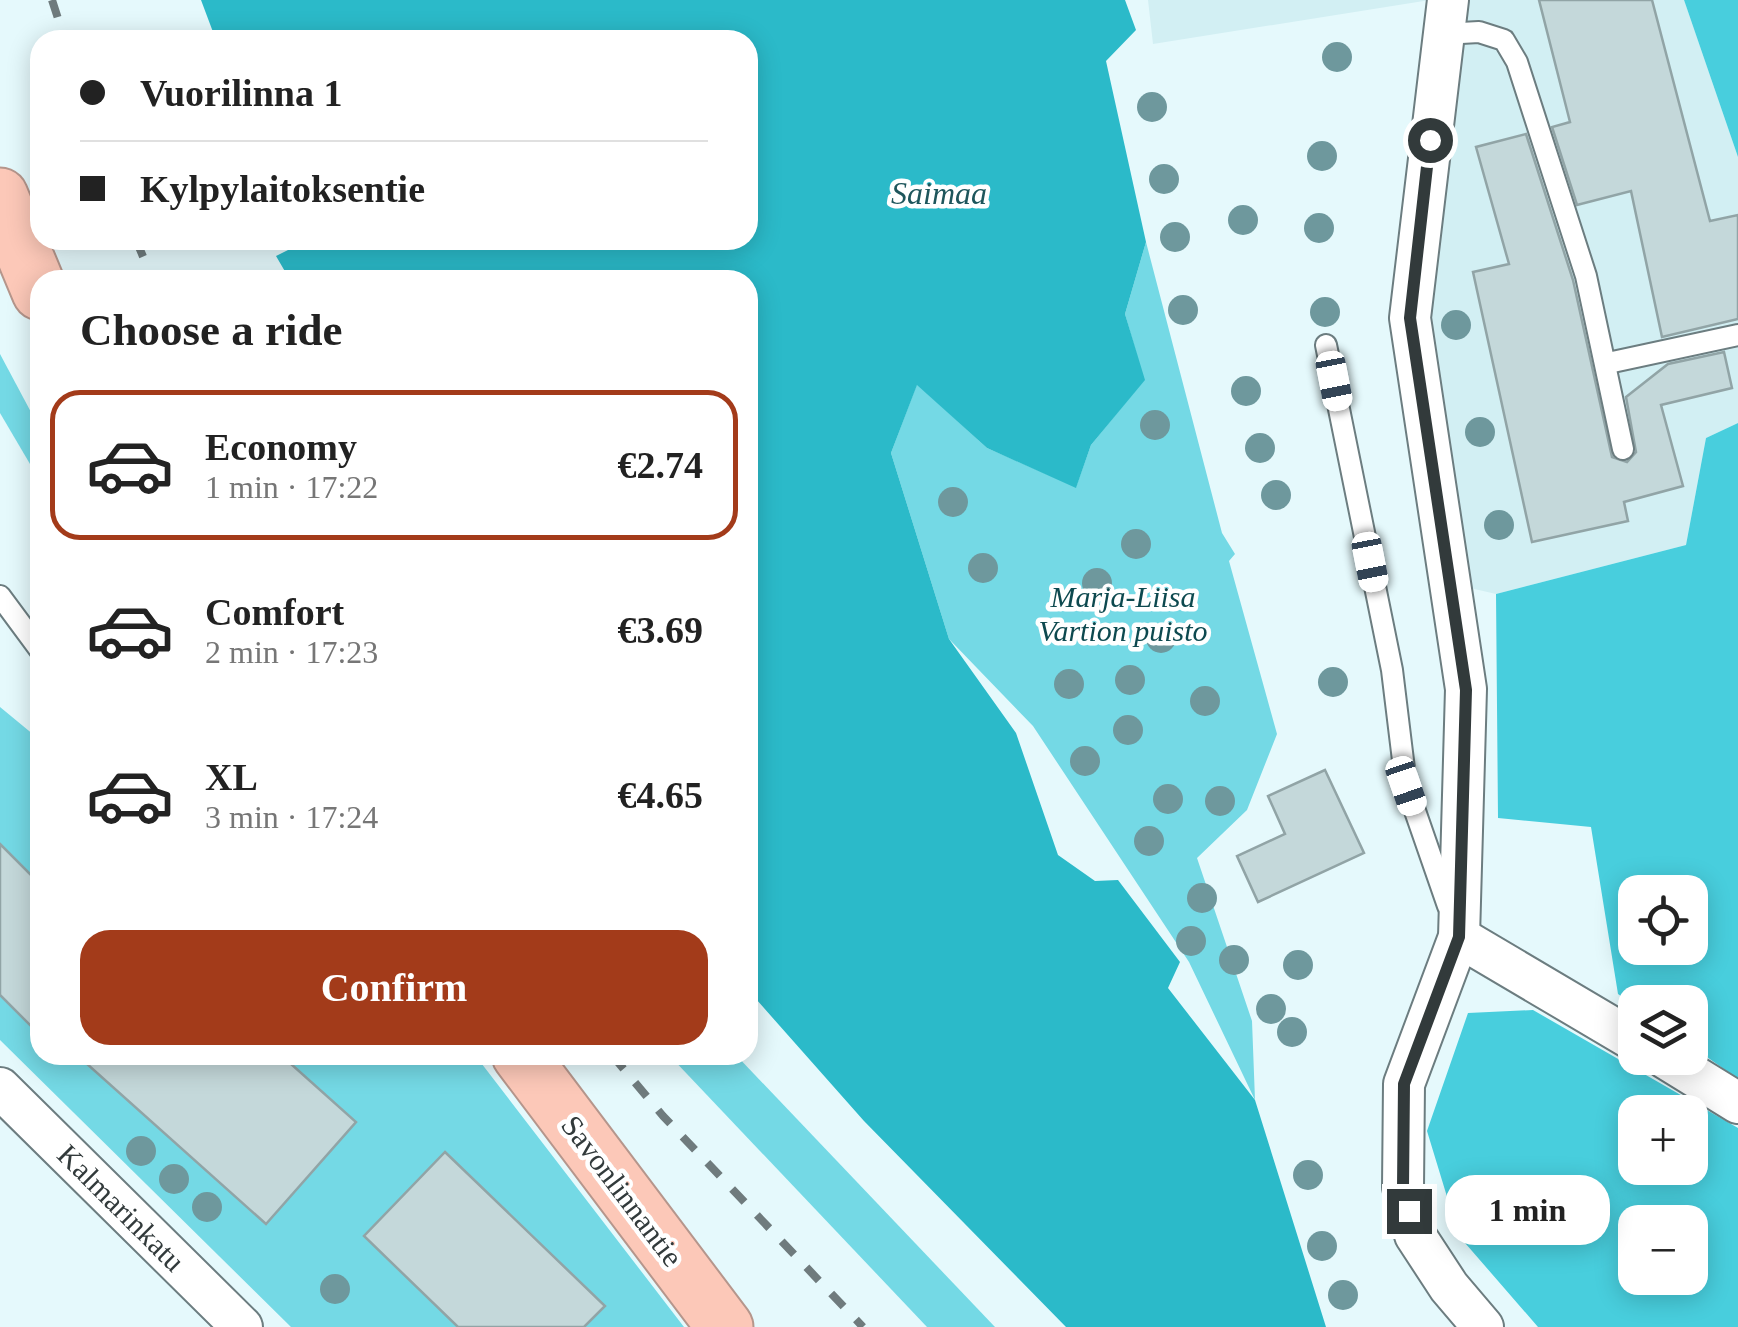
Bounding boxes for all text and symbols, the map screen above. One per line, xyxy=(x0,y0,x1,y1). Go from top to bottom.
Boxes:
text: Vuorilinna 1 xyxy=(140,72,342,114)
route start xyxy=(1408,118,1453,163)
text: Kylpylaitoksentie xyxy=(140,168,425,210)
water label: Saimaa xyxy=(891,175,987,211)
text: Choose a ride xyxy=(80,305,343,355)
car xyxy=(1314,349,1354,413)
icon: car xyxy=(85,420,175,510)
text: Economy xyxy=(205,426,357,468)
text: €2.74 xyxy=(618,444,703,486)
text: 1 min · 17:22 xyxy=(205,469,378,505)
car xyxy=(1350,530,1390,594)
park label: Marja-Liisa Vartion puisto xyxy=(1038,580,1208,647)
icon: car xyxy=(85,585,175,675)
text: Comfort xyxy=(205,591,344,633)
text: €3.69 xyxy=(618,609,703,651)
text: 2 min · 17:23 xyxy=(205,634,378,670)
icon: car xyxy=(85,750,175,840)
car xyxy=(1382,753,1430,819)
text: XL xyxy=(205,756,258,798)
text: €4.65 xyxy=(618,774,703,816)
text: 3 min · 17:24 xyxy=(205,799,378,835)
map controls xyxy=(1618,875,1708,1295)
button: locate xyxy=(1618,875,1708,965)
button: Confirm xyxy=(80,930,708,1045)
button: layers xyxy=(1618,985,1708,1075)
button: + xyxy=(1618,1095,1708,1185)
street label: Savonlinnantie xyxy=(555,1109,690,1272)
street label: Kalmarinkatu xyxy=(51,1138,191,1278)
callout: 1 min xyxy=(1444,1176,1609,1246)
route end xyxy=(1387,1189,1432,1234)
text: 1 min xyxy=(1489,1192,1566,1228)
button: − xyxy=(1618,1205,1708,1295)

